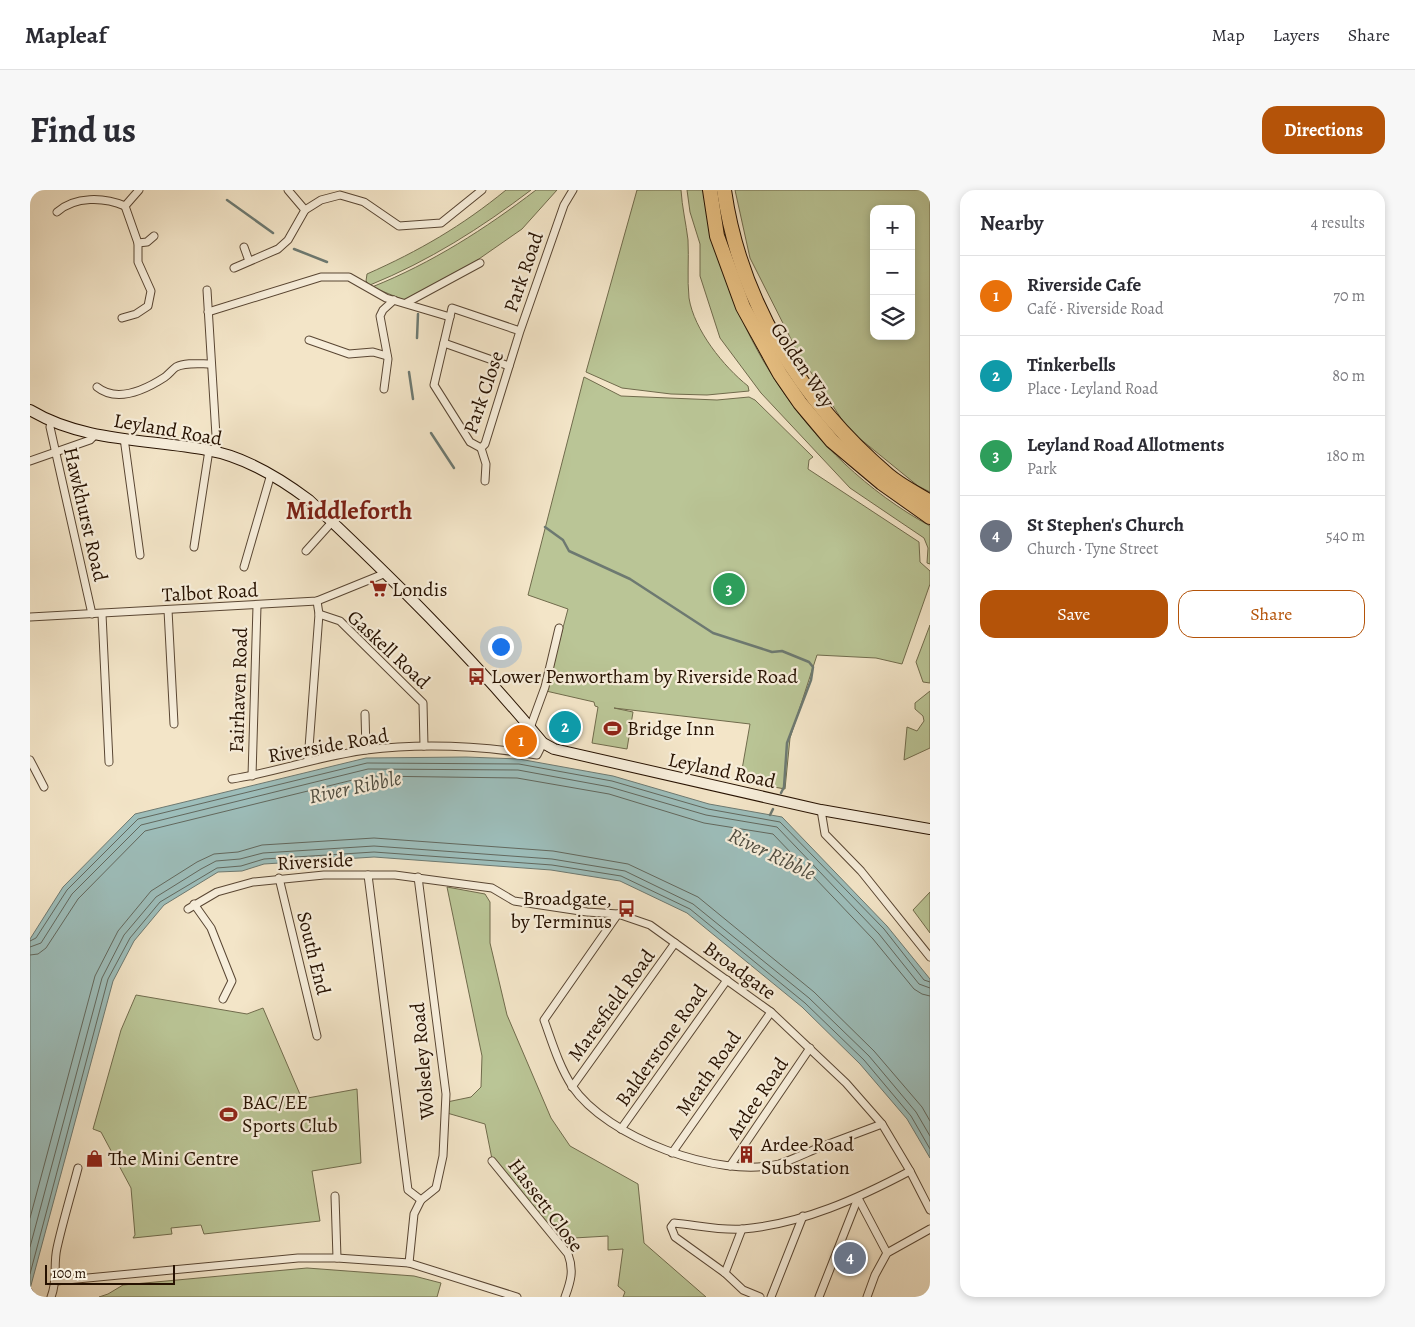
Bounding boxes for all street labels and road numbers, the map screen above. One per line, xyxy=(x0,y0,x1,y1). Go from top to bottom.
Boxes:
street label: Park Road xyxy=(497,228,550,316)
street label: Golden Way xyxy=(764,317,842,414)
street label: Park Close xyxy=(457,347,510,437)
street label: Leyland Road xyxy=(112,407,224,452)
street label: Hawkhurst Road xyxy=(57,444,114,584)
street label: Talbot Road xyxy=(161,576,259,609)
street label: Gaskell Road xyxy=(341,604,436,695)
street label: Fairhaven Road xyxy=(223,626,254,753)
street label: Riverside Road xyxy=(266,722,391,769)
street label: Leyland Road xyxy=(666,746,779,795)
street label: Riverside xyxy=(276,846,354,877)
street label: South End xyxy=(290,909,337,998)
street label: Broadgate xyxy=(698,935,782,1006)
street label: Maresfield Road xyxy=(562,944,661,1067)
street label: Balderstone Road xyxy=(609,979,714,1112)
street label: Wolseley Road xyxy=(404,1001,441,1122)
street label: Meath Road xyxy=(669,1025,748,1121)
street label: Ardee Road xyxy=(720,1052,795,1145)
street label: Hassett Close xyxy=(502,1153,590,1258)

